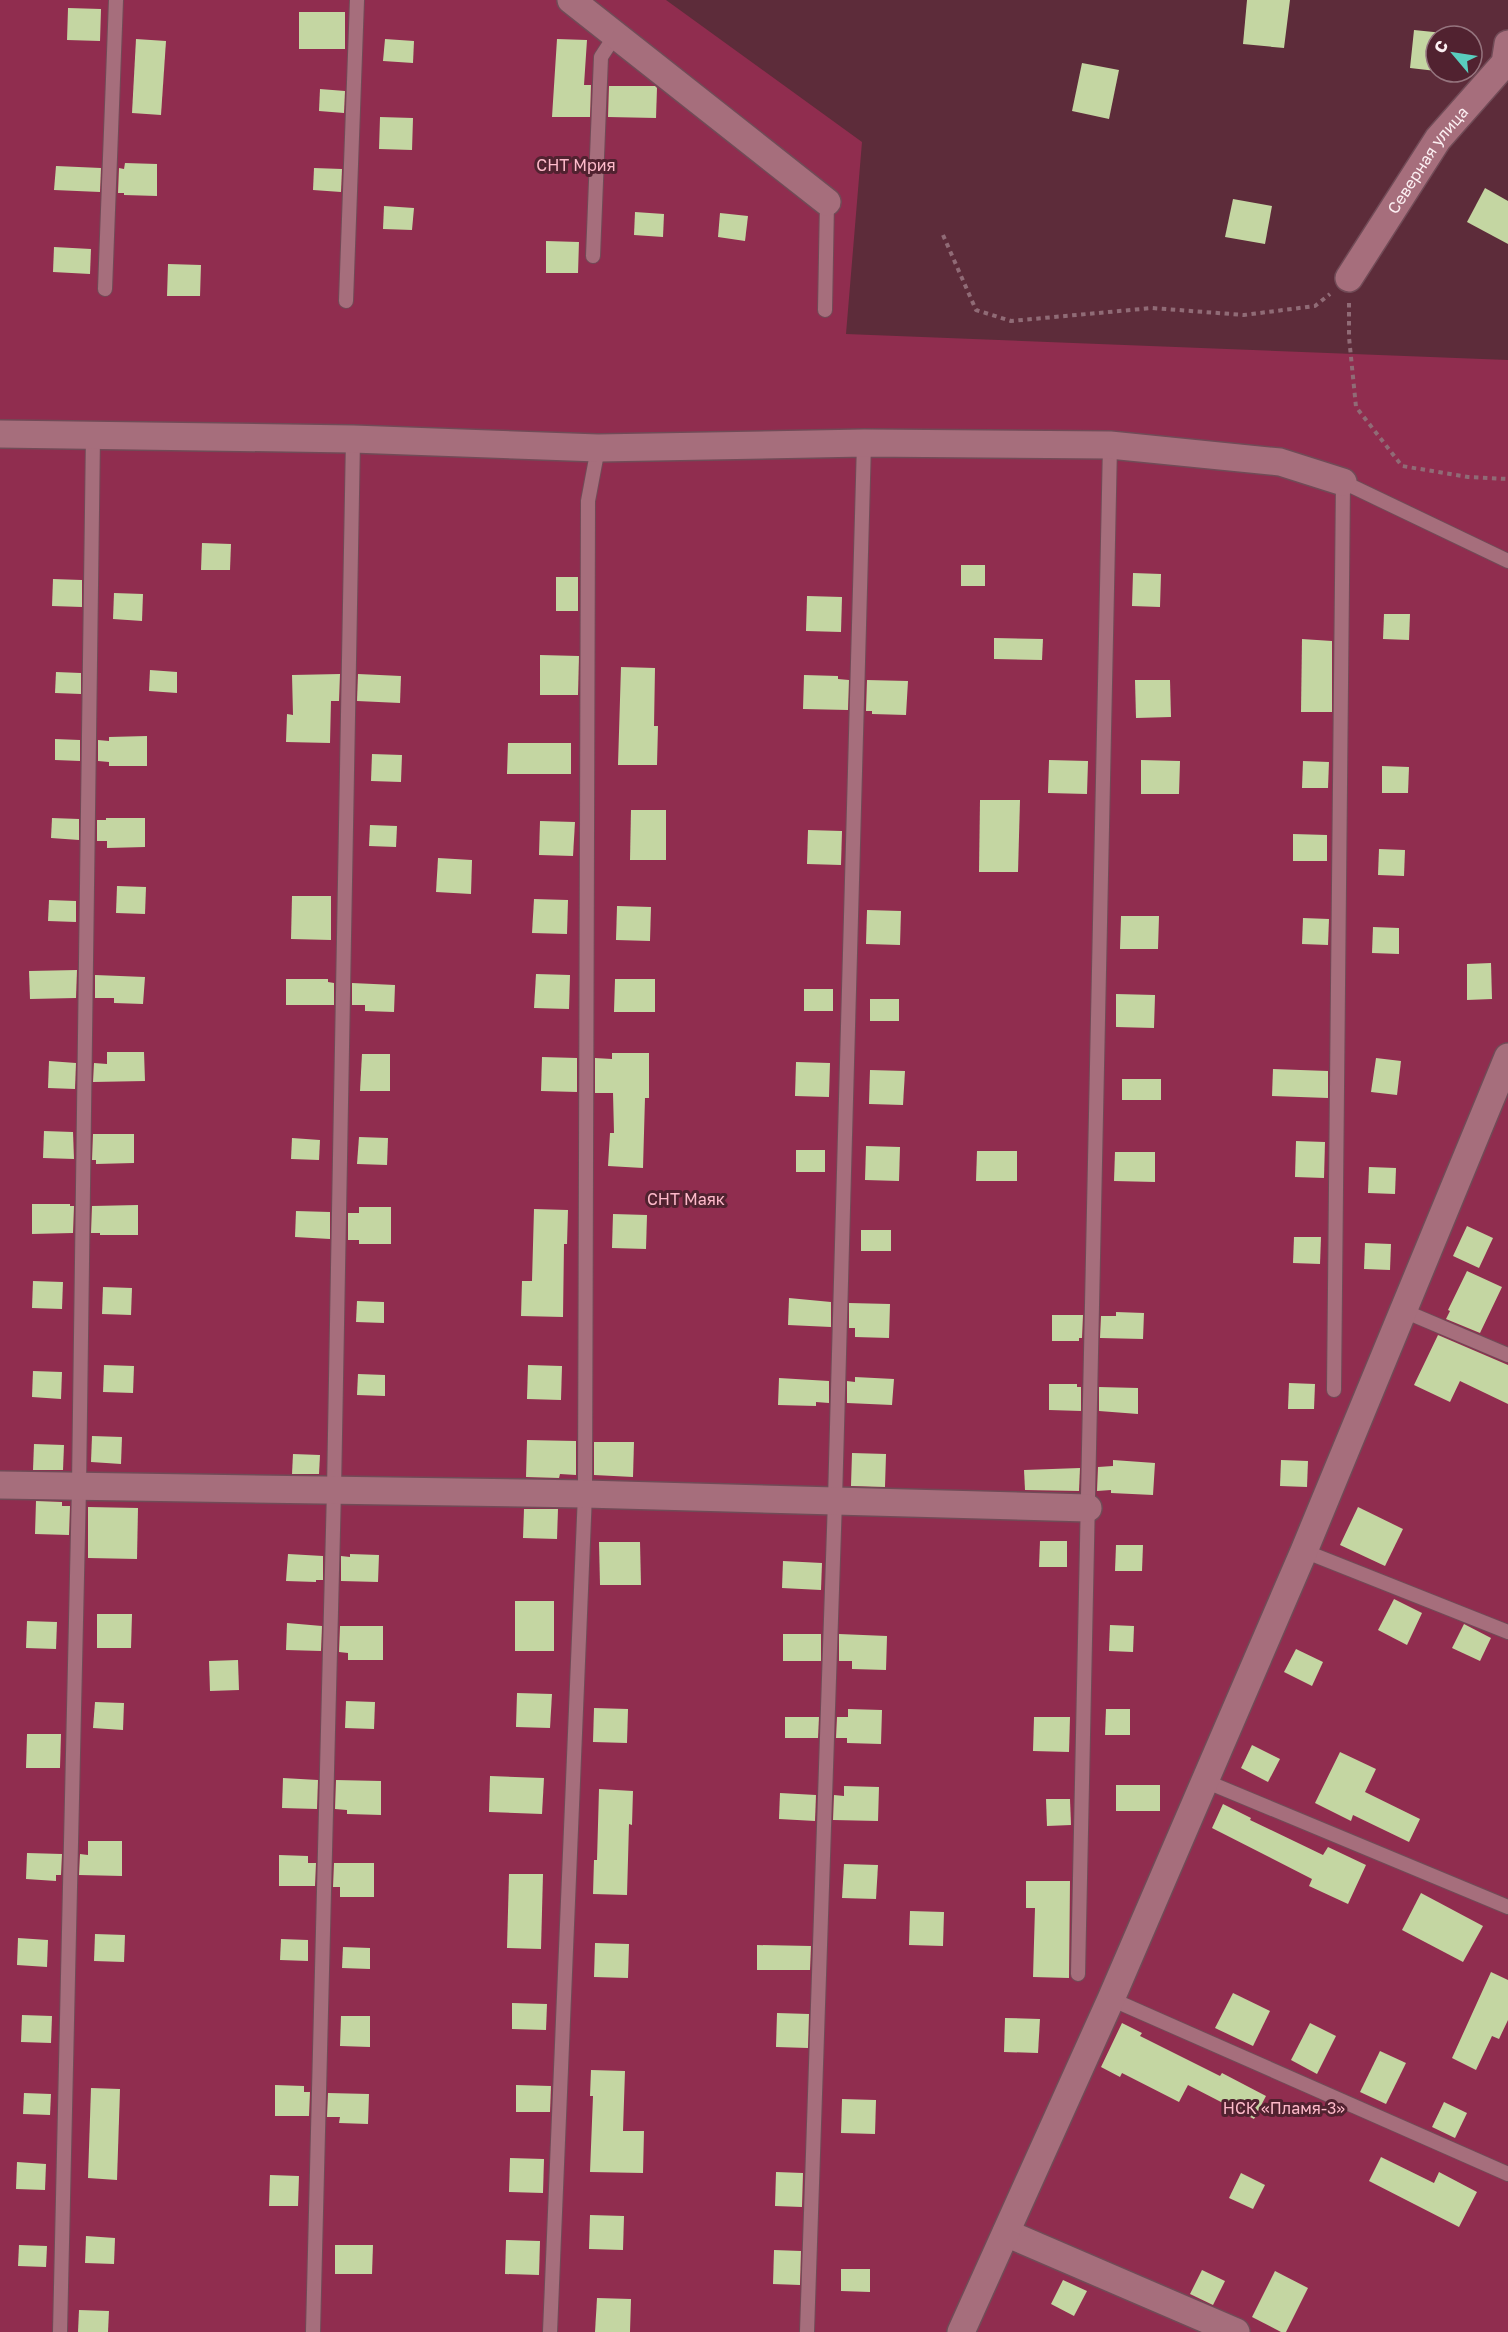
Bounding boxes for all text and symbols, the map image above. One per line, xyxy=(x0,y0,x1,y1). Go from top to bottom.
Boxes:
north arrow xyxy=(1424,24,1484,84)
text: С xyxy=(1429,37,1452,57)
street label: Северная улица xyxy=(1383,102,1472,217)
park label: СНТ Мрия xyxy=(536,155,616,175)
park label: СНТ Маяк xyxy=(647,1189,725,1209)
park label: НСК «Пламя-3» xyxy=(1223,2098,1345,2118)

